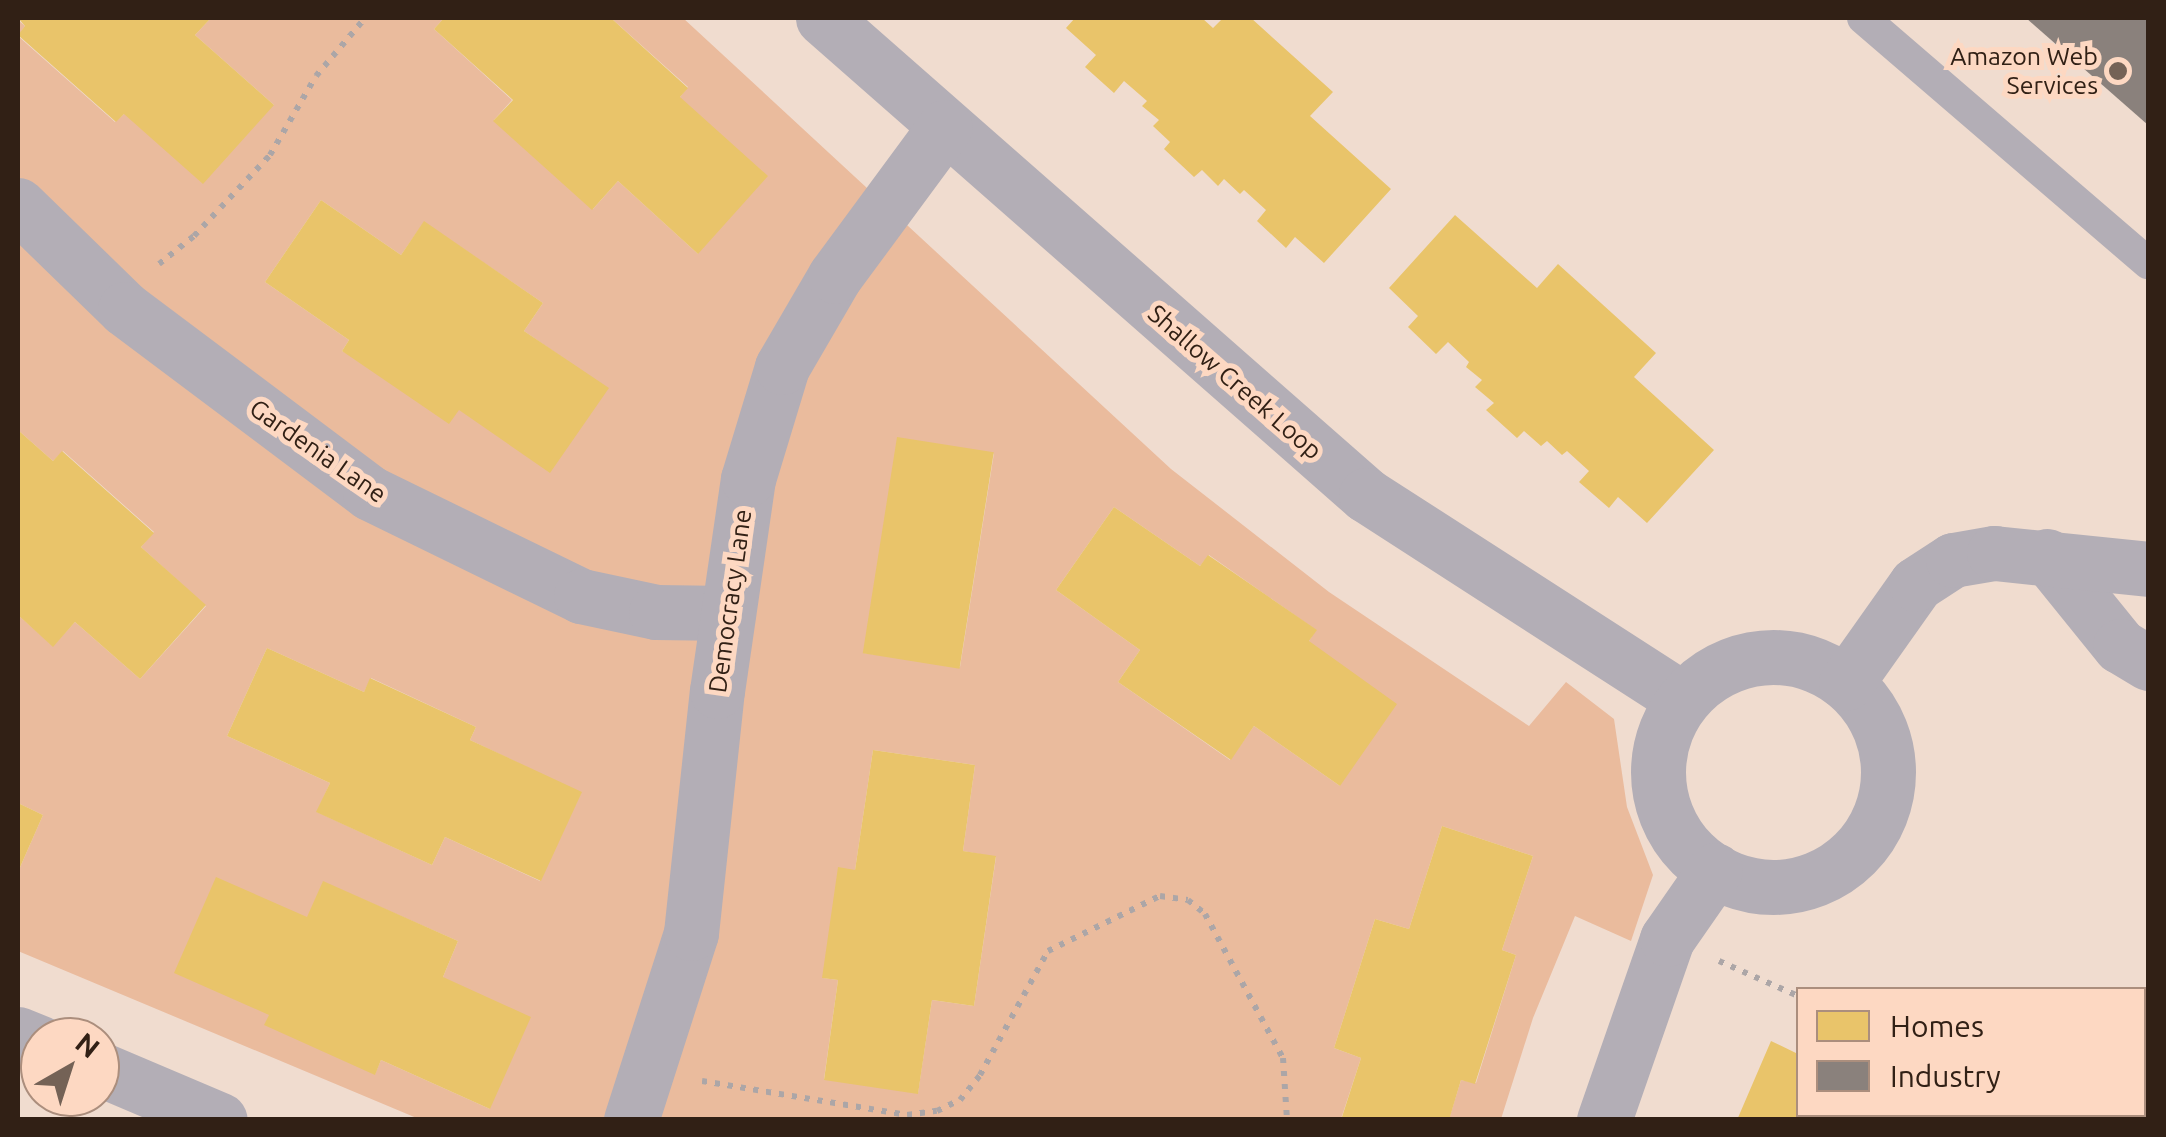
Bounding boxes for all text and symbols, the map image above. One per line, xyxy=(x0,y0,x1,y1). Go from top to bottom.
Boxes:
place label: Amazon Web Services xyxy=(1950,42,2098,101)
marker: Amazon Web Services xyxy=(2107,60,2129,82)
street label: Shallow Creek Loop xyxy=(1142,298,1328,466)
street label: Gardenia Lane xyxy=(244,393,392,509)
street label: Democracy Lane xyxy=(702,507,758,695)
legend xyxy=(1796,987,2146,1117)
text: Homes xyxy=(1890,1009,1984,1043)
north arrow xyxy=(20,1017,120,1117)
text: N xyxy=(70,1026,106,1063)
text: Industry xyxy=(1890,1059,2001,1093)

